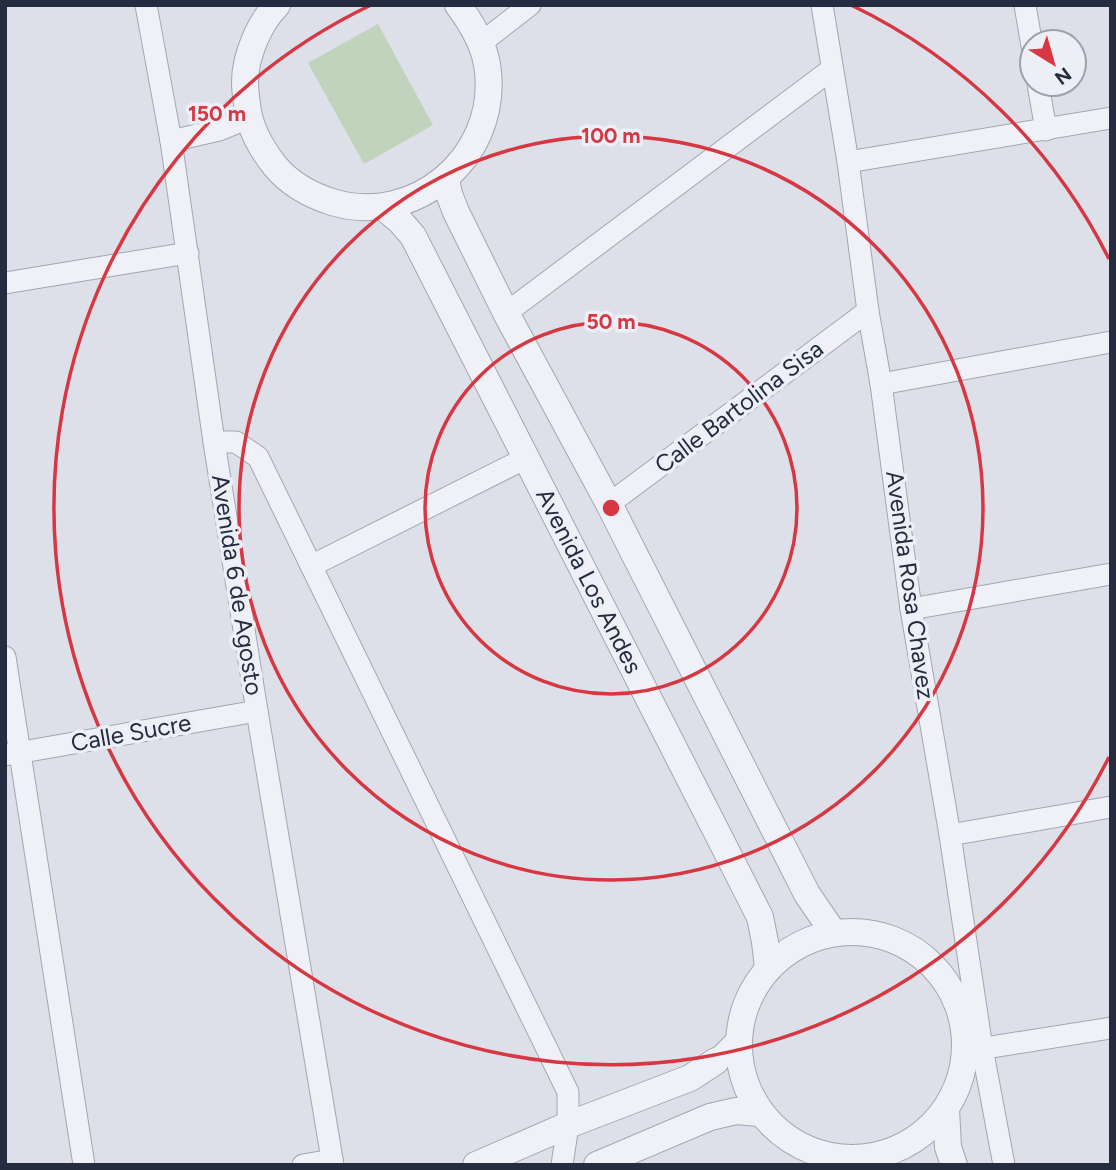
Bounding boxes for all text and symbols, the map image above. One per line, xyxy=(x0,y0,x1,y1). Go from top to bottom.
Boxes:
north arrow xyxy=(1018,28,1088,98)
text: N xyxy=(1050,63,1076,90)
text: 150 m xyxy=(188,101,246,126)
text: 100 m xyxy=(581,123,641,148)
text: 50 m xyxy=(586,309,636,334)
street label: Calle Bartolina Sisa xyxy=(649,334,829,479)
street label: Avenida Rosa Chavez xyxy=(880,469,941,701)
street label: Avenida 6 de Agosto xyxy=(206,472,269,697)
street label: Avenida Los Andes xyxy=(530,483,649,678)
centre of rings xyxy=(599,496,623,520)
street label: Calle Sucre xyxy=(69,708,193,757)

